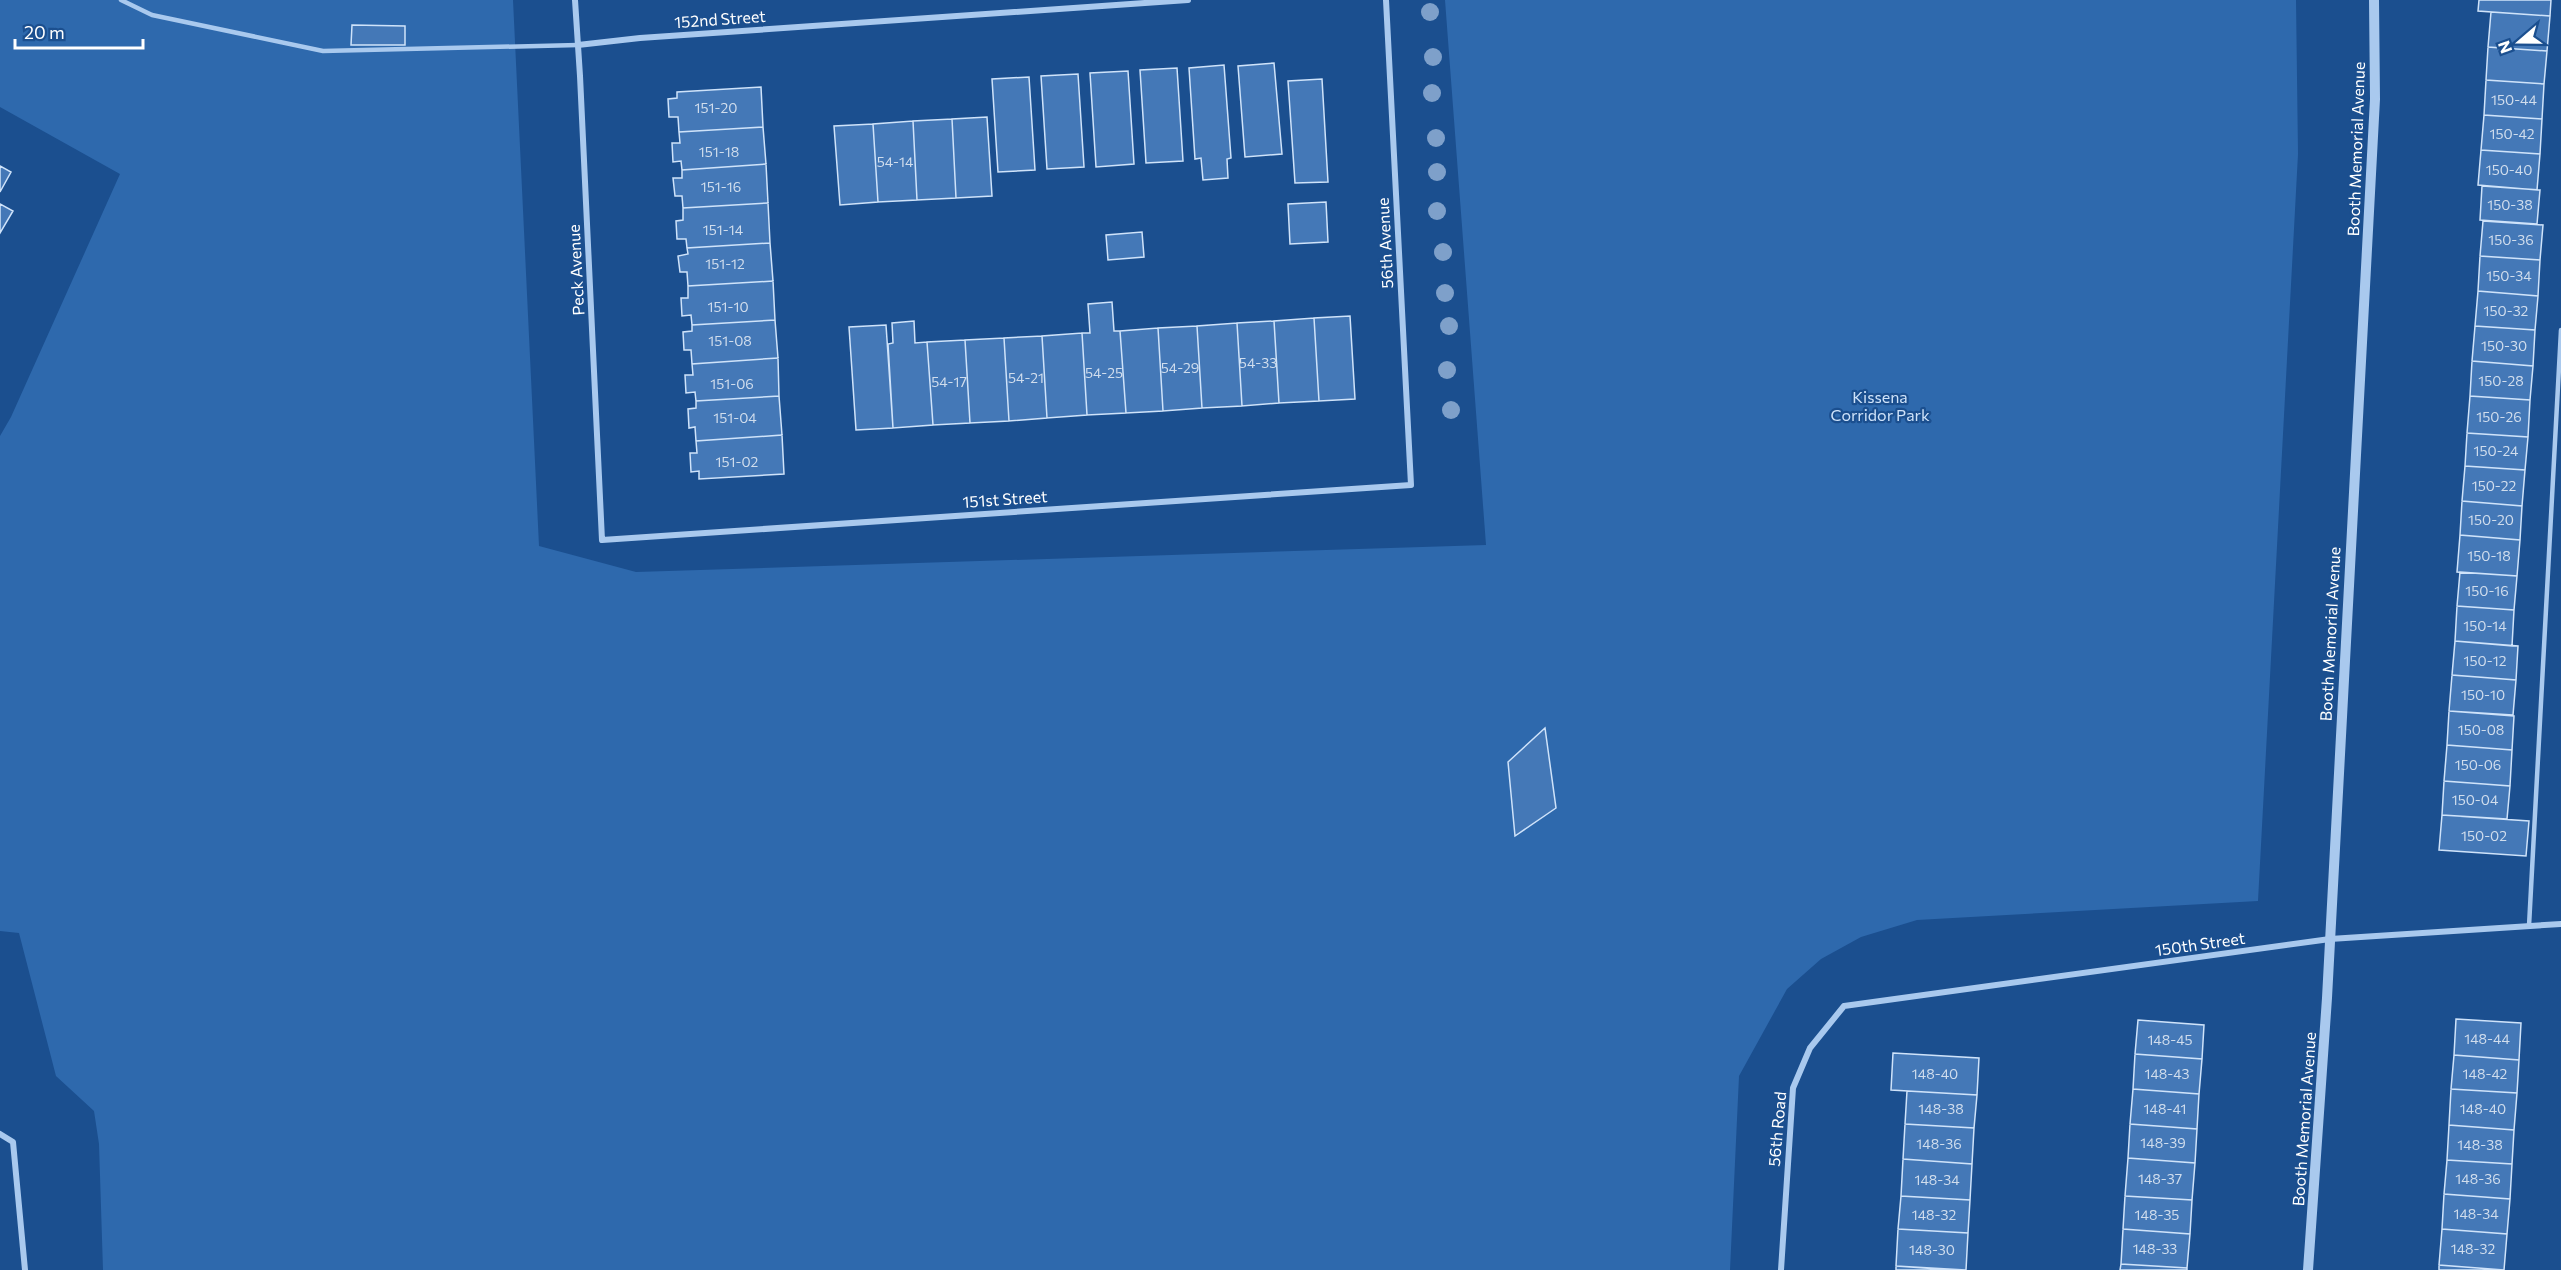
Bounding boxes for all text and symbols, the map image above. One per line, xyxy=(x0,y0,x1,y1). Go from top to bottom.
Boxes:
street label: 152nd Street xyxy=(674,6,767,31)
scale bar xyxy=(15,12,142,50)
north arrow xyxy=(2489,12,2549,72)
text: 20 m xyxy=(24,21,65,43)
text: N xyxy=(2493,38,2515,56)
street label: Booth Memorial Avenue xyxy=(2343,61,2368,237)
house number: 150-44 xyxy=(2491,91,2538,108)
house number: 151-20 xyxy=(695,99,737,116)
house number: 150-42 xyxy=(2489,125,2535,142)
house number: 151-18 xyxy=(699,143,739,160)
house number: 54-14 xyxy=(877,153,914,170)
house number: 150-40 xyxy=(2486,161,2532,178)
house number: 151-16 xyxy=(701,178,741,195)
house number: 150-38 xyxy=(2487,196,2533,213)
street label: 56th Avenue xyxy=(1373,197,1396,289)
house number: 151-14 xyxy=(703,221,744,238)
street label: Peck Avenue xyxy=(564,224,587,316)
house number: 150-36 xyxy=(2488,231,2534,248)
house number: 151-12 xyxy=(705,255,745,272)
house number: 150-34 xyxy=(2486,267,2532,284)
house number: 151-10 xyxy=(707,298,749,315)
house number: 150-32 xyxy=(2484,302,2529,319)
house number: 151-08 xyxy=(708,332,752,349)
house number: 150-30 xyxy=(2481,337,2527,354)
house number: 54-33 xyxy=(1239,354,1277,371)
house number: 54-29 xyxy=(1161,359,1199,376)
house number: 54-25 xyxy=(1085,364,1123,381)
house number: 54-21 xyxy=(1008,369,1044,386)
house number: 150-28 xyxy=(2478,372,2524,389)
house number: 54-17 xyxy=(931,373,967,390)
house number: 151-06 xyxy=(710,375,754,392)
park label: Kissena Corridor Park xyxy=(1830,387,1930,424)
house number: 150-26 xyxy=(2476,408,2522,425)
house number: 151-04 xyxy=(713,409,757,426)
house number: 150-24 xyxy=(2474,442,2519,459)
house number: 151-02 xyxy=(716,453,759,470)
house number: 150-22 xyxy=(2472,477,2517,494)
street label: 151st Street xyxy=(962,486,1048,511)
house number: 150-20 xyxy=(2468,511,2514,528)
street label: Booth Memorial Avenue xyxy=(2315,546,2344,722)
house number: 150-18 xyxy=(2467,547,2511,564)
house number: 150-16 xyxy=(2465,582,2509,599)
house number: 150-14 xyxy=(2463,617,2507,634)
house number: 150-12 xyxy=(2464,652,2507,669)
house number: 150-10 xyxy=(2461,686,2505,703)
house number: 150-08 xyxy=(2458,721,2504,738)
house number: 150-06 xyxy=(2455,756,2501,773)
house number: 150-04 xyxy=(2452,791,2499,808)
house number: 150-02 xyxy=(2461,827,2507,844)
street label: 150th Street xyxy=(2154,928,2246,959)
house number: 148-44 xyxy=(2464,1030,2510,1047)
house number: 148-45 xyxy=(2147,1031,2193,1048)
street label: Booth Memorial Avenue xyxy=(2288,1031,2319,1207)
house number: 148-40 xyxy=(1912,1065,1958,1082)
house number: 148-43 xyxy=(2144,1065,2190,1082)
house number: 148-42 xyxy=(2463,1065,2508,1082)
street label: 56th Road xyxy=(1764,1091,1789,1167)
house number: 148-38 xyxy=(1918,1100,1964,1117)
house number: 148-41 xyxy=(2144,1100,2186,1117)
house number: 148-40 xyxy=(2460,1100,2506,1117)
house number: 148-39 xyxy=(2140,1134,2186,1151)
house number: 148-36 xyxy=(1916,1135,1962,1152)
house number: 148-38 xyxy=(2457,1136,2503,1153)
house number: 148-37 xyxy=(2138,1170,2182,1187)
house number: 148-36 xyxy=(2455,1170,2501,1187)
house number: 148-34 xyxy=(1914,1171,1960,1188)
house number: 148-34 xyxy=(2453,1205,2499,1222)
house number: 148-32 xyxy=(1912,1206,1956,1223)
house number: 148-35 xyxy=(2135,1206,2179,1223)
house number: 148-33 xyxy=(2133,1240,2177,1257)
house number: 148-32 xyxy=(2451,1240,2495,1257)
house number: 148-30 xyxy=(1909,1241,1955,1258)

